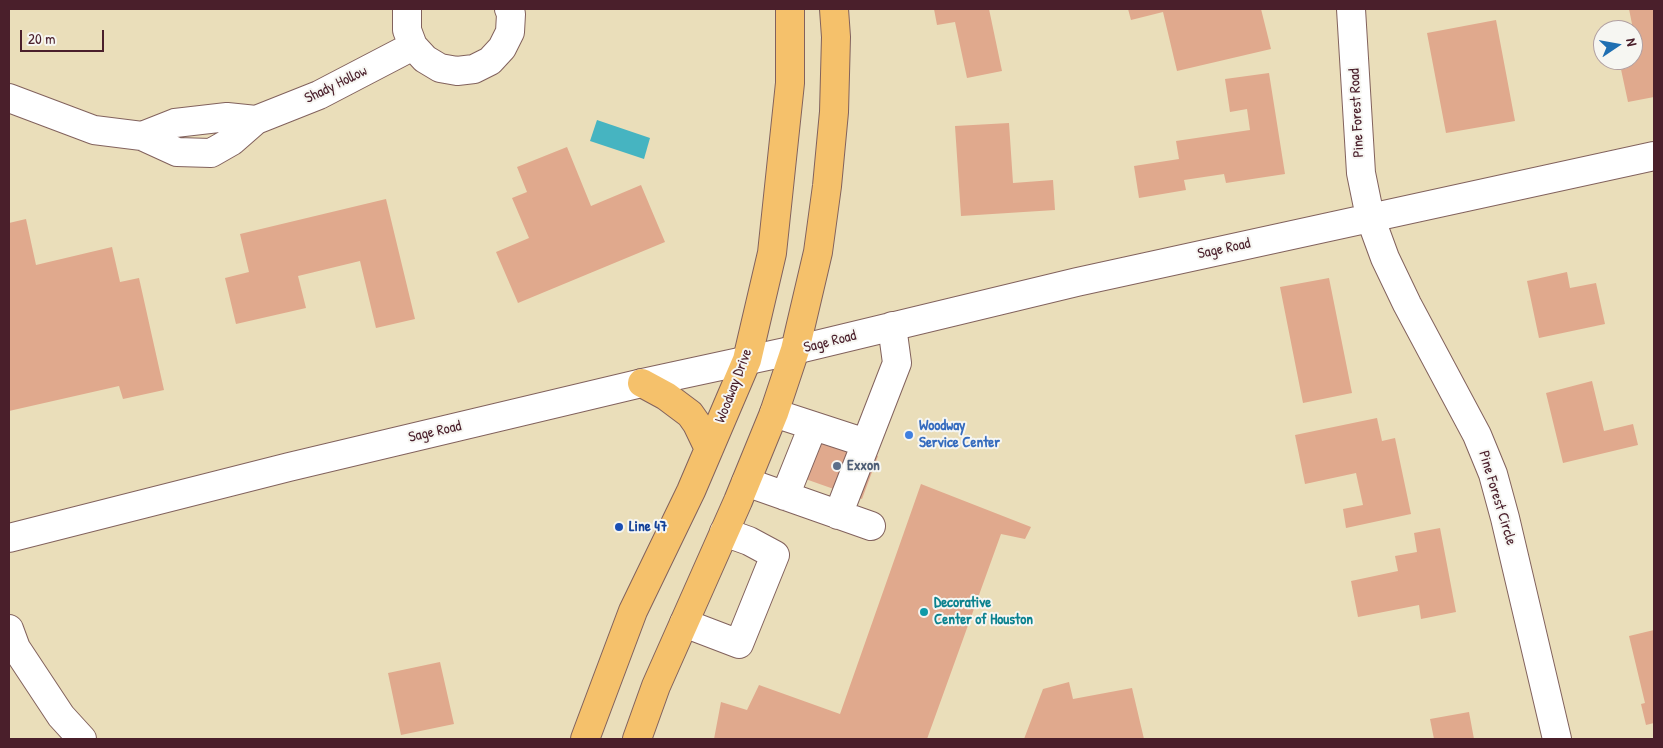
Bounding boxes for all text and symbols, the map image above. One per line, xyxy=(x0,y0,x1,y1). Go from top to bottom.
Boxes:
scale bar xyxy=(22,20,106,52)
north arrow xyxy=(1593,20,1643,70)
text: 20 m xyxy=(28,28,55,49)
text: N xyxy=(1622,36,1642,48)
street label: Shady Hollow xyxy=(302,62,370,108)
street label: Pine Forest Road xyxy=(1346,68,1368,158)
street label: Sage Road xyxy=(1196,235,1252,263)
street label: Sage Road xyxy=(802,327,858,357)
street label: Woodway Drive xyxy=(712,346,756,426)
street label: Sage Road xyxy=(407,417,463,447)
place label: Woodway Service Center xyxy=(919,417,1000,452)
marker: Woodway Service Center xyxy=(903,429,915,441)
street label: Pine Forest Circle xyxy=(1474,449,1520,547)
place label: Exxon xyxy=(847,457,880,475)
marker: Exxon xyxy=(831,460,843,472)
place label: Line 47 xyxy=(629,518,667,536)
marker: Line 47 xyxy=(613,521,625,533)
place label: Decorative Center of Houston xyxy=(934,594,1033,629)
marker: Decorative Center of Houston xyxy=(918,606,930,618)

